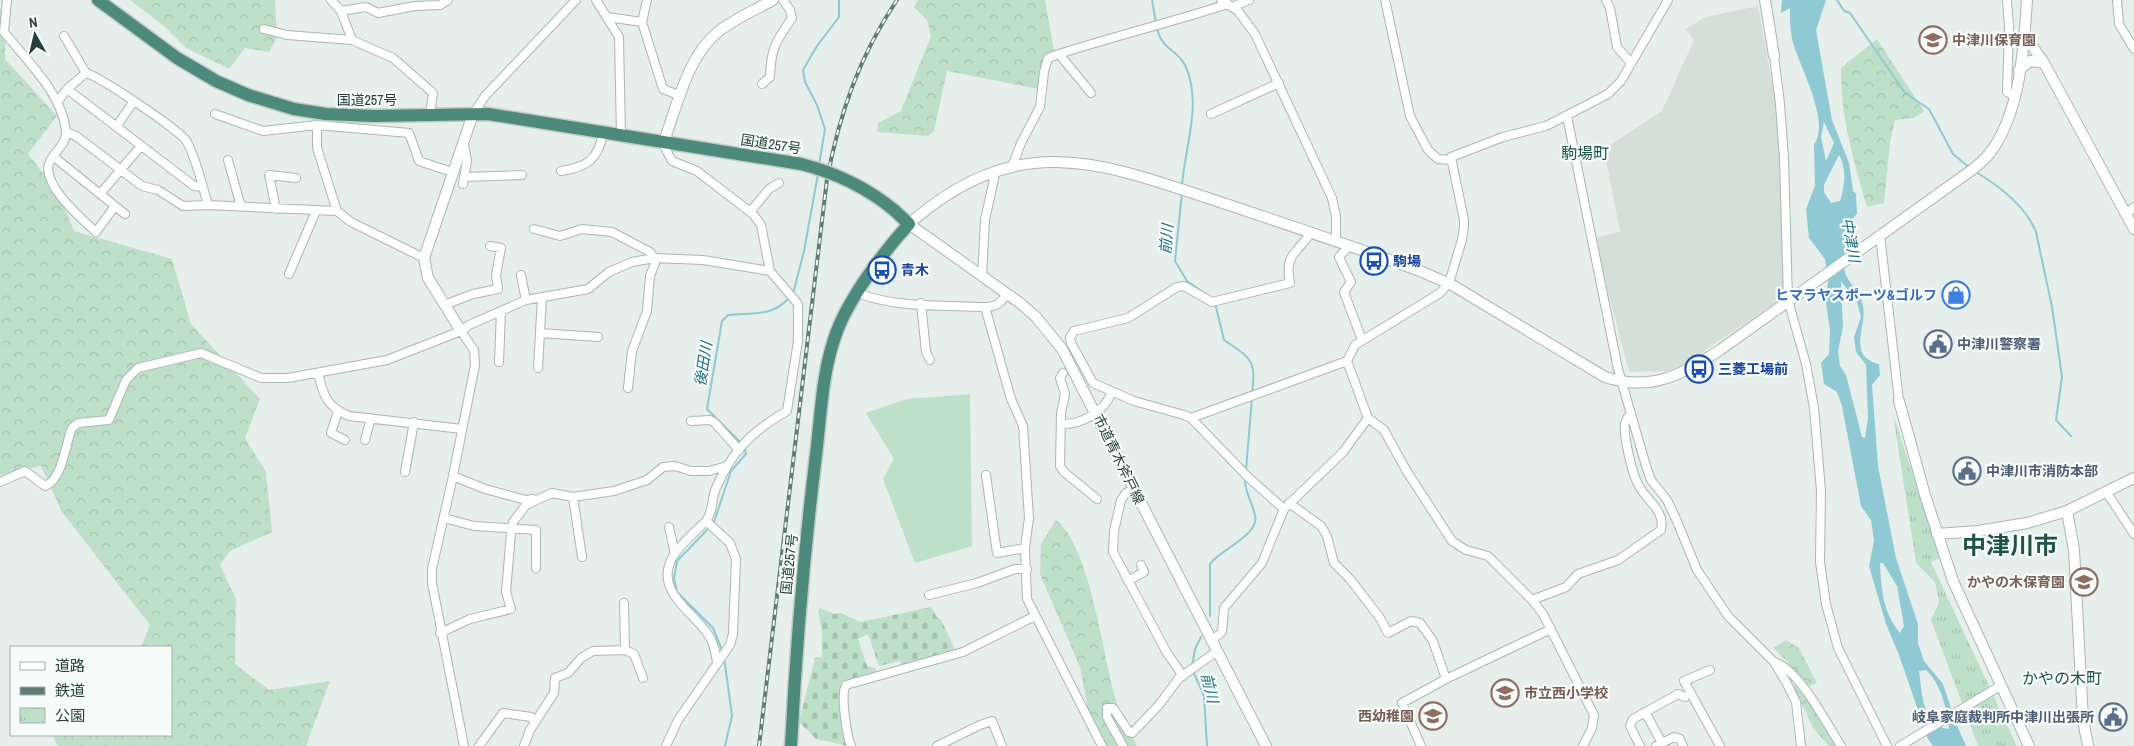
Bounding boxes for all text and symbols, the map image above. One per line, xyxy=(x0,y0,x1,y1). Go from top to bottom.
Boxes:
north arrow xyxy=(10,10,60,60)
text: N xyxy=(28,13,39,32)
school or university icon: 中津川保育園 xyxy=(1918,25,1948,55)
place label: 中津川保育園 xyxy=(1952,31,2036,49)
street label: 国道257号 xyxy=(336,91,398,109)
street label: 国道257号 xyxy=(739,130,803,158)
district label: 駒場町 xyxy=(1561,142,1609,164)
water label: 中津川 xyxy=(1837,216,1866,266)
water label: 前川 xyxy=(1154,221,1178,255)
bus stop icon: 駒場 xyxy=(1359,246,1389,276)
place label: 駒場 xyxy=(1393,252,1421,270)
bus stop icon: 青木 xyxy=(867,255,897,285)
place label: 青木 xyxy=(901,261,929,279)
shop icon: ヒマラヤスポーツ&ゴルフ xyxy=(1941,280,1971,310)
place label: ヒマラヤスポーツ&ゴルフ xyxy=(1775,286,1937,304)
public building icon: 中津川警察署 xyxy=(1923,329,1953,359)
place label: 中津川警察署 xyxy=(1957,335,2041,353)
water label: 後田川 xyxy=(689,338,717,388)
bus stop icon: 三菱工場前 xyxy=(1684,354,1714,384)
place label: 三菱工場前 xyxy=(1718,360,1788,378)
street label: 市道青木斧戸線 xyxy=(1089,411,1149,507)
public building icon: 中津川市消防本部 xyxy=(1952,456,1982,486)
place label: 中津川市消防本部 xyxy=(1986,462,2098,480)
district label: 中津川市 xyxy=(1962,529,2058,561)
street label: 国道257号 xyxy=(777,533,801,595)
school or university icon: かやの木保育園 xyxy=(2069,567,2099,597)
place label: かやの木保育園 xyxy=(1967,573,2065,591)
legend xyxy=(10,646,172,736)
text: 道路 xyxy=(55,655,85,676)
district label: かやの木町 xyxy=(2022,667,2102,689)
water label: 前川 xyxy=(1196,671,1224,707)
school or university icon: 市立西小学校 xyxy=(1490,678,1520,708)
text: 鉄道 xyxy=(55,680,85,701)
place label: 市立西小学校 xyxy=(1524,684,1608,702)
school or university icon: 西幼稚園 xyxy=(1418,701,1448,731)
public building icon: 岐阜家庭裁判所中津川出張所 xyxy=(2098,702,2128,732)
text: 公園 xyxy=(55,705,85,726)
place label: 西幼稚園 xyxy=(1358,707,1414,725)
place label: 岐阜家庭裁判所中津川出張所 xyxy=(1912,708,2094,726)

